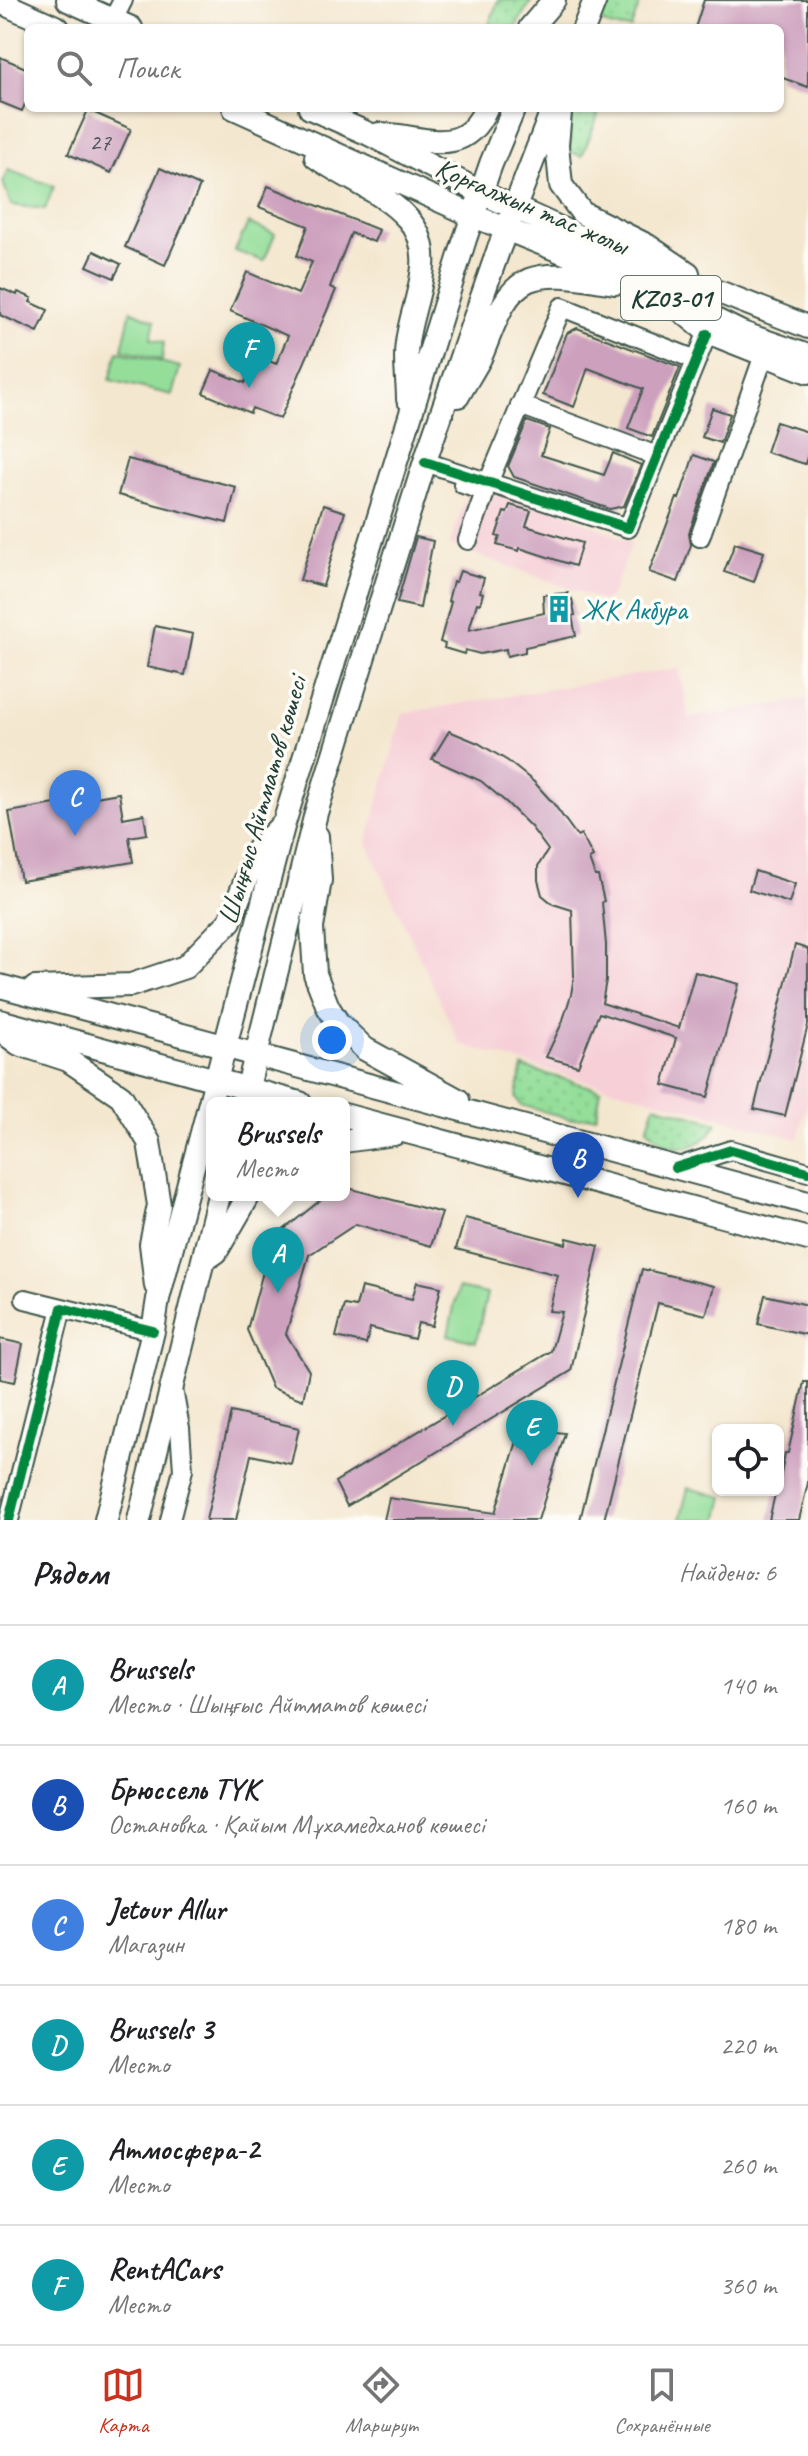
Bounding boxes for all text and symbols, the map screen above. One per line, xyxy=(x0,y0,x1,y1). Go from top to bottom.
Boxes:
search box xyxy=(24,24,784,112)
icon: search xyxy=(52,46,96,90)
text: Поиск xyxy=(116,49,179,87)
house number: 27 xyxy=(89,127,112,157)
street label: Қорғалжын тас жолы xyxy=(430,150,636,263)
road number: KZ03-01 xyxy=(621,276,721,320)
pin: F xyxy=(223,322,275,388)
place label: ЖК Акбура xyxy=(581,592,689,627)
building icon: ЖК Акбура xyxy=(544,594,574,624)
street label: Шыңғыс Айтматов көшесі xyxy=(210,668,315,928)
pin: C xyxy=(49,770,101,836)
your location xyxy=(312,1020,352,1060)
popup xyxy=(206,1097,350,1201)
text: Brussels xyxy=(236,1114,320,1152)
pin: B xyxy=(552,1132,604,1198)
text: Место xyxy=(236,1152,297,1185)
pin: A xyxy=(252,1227,304,1293)
pin: D xyxy=(427,1360,479,1426)
pin: E xyxy=(506,1400,558,1466)
map controls xyxy=(712,1424,784,1496)
button: locate xyxy=(712,1424,784,1496)
text: Рядом xyxy=(32,1551,108,1594)
text: Найдено: 6 xyxy=(679,1556,776,1589)
text: Brussels xyxy=(108,1650,192,1688)
text: A xyxy=(51,1669,65,1702)
text: 140 m xyxy=(720,1669,776,1702)
text: Место · Шыңғыс Айтматов көшесі xyxy=(108,1688,426,1721)
text: Брюссель ТҮК xyxy=(108,1770,258,1808)
text: B xyxy=(51,1789,65,1822)
text: 160 m xyxy=(720,1789,776,1822)
text: Остановка · Қайым Мұхамедханов көшесі xyxy=(108,1808,485,1841)
text: Jetour Allur xyxy=(108,1890,225,1928)
text: C xyxy=(52,1909,64,1942)
text: 180 m xyxy=(720,1909,776,1942)
text: Магазин xyxy=(108,1928,184,1961)
text: Brussels 3 xyxy=(108,2010,213,2048)
text: D xyxy=(50,2029,66,2062)
text: 220 m xyxy=(720,2029,776,2062)
text: Место xyxy=(108,2048,170,2081)
text: Атмосфера-2 xyxy=(108,2130,259,2168)
text: E xyxy=(51,2149,65,2182)
text: 260 m xyxy=(720,2149,776,2182)
text: Место xyxy=(108,2168,170,2201)
text: RentACars xyxy=(108,2250,221,2288)
text: F xyxy=(52,2269,64,2302)
text: 360 m xyxy=(720,2269,776,2302)
text: Место xyxy=(108,2288,170,2321)
tab: Карта xyxy=(98,2363,149,2439)
tab: Маршрут xyxy=(345,2363,418,2439)
tab: Сохранённые xyxy=(614,2363,710,2439)

